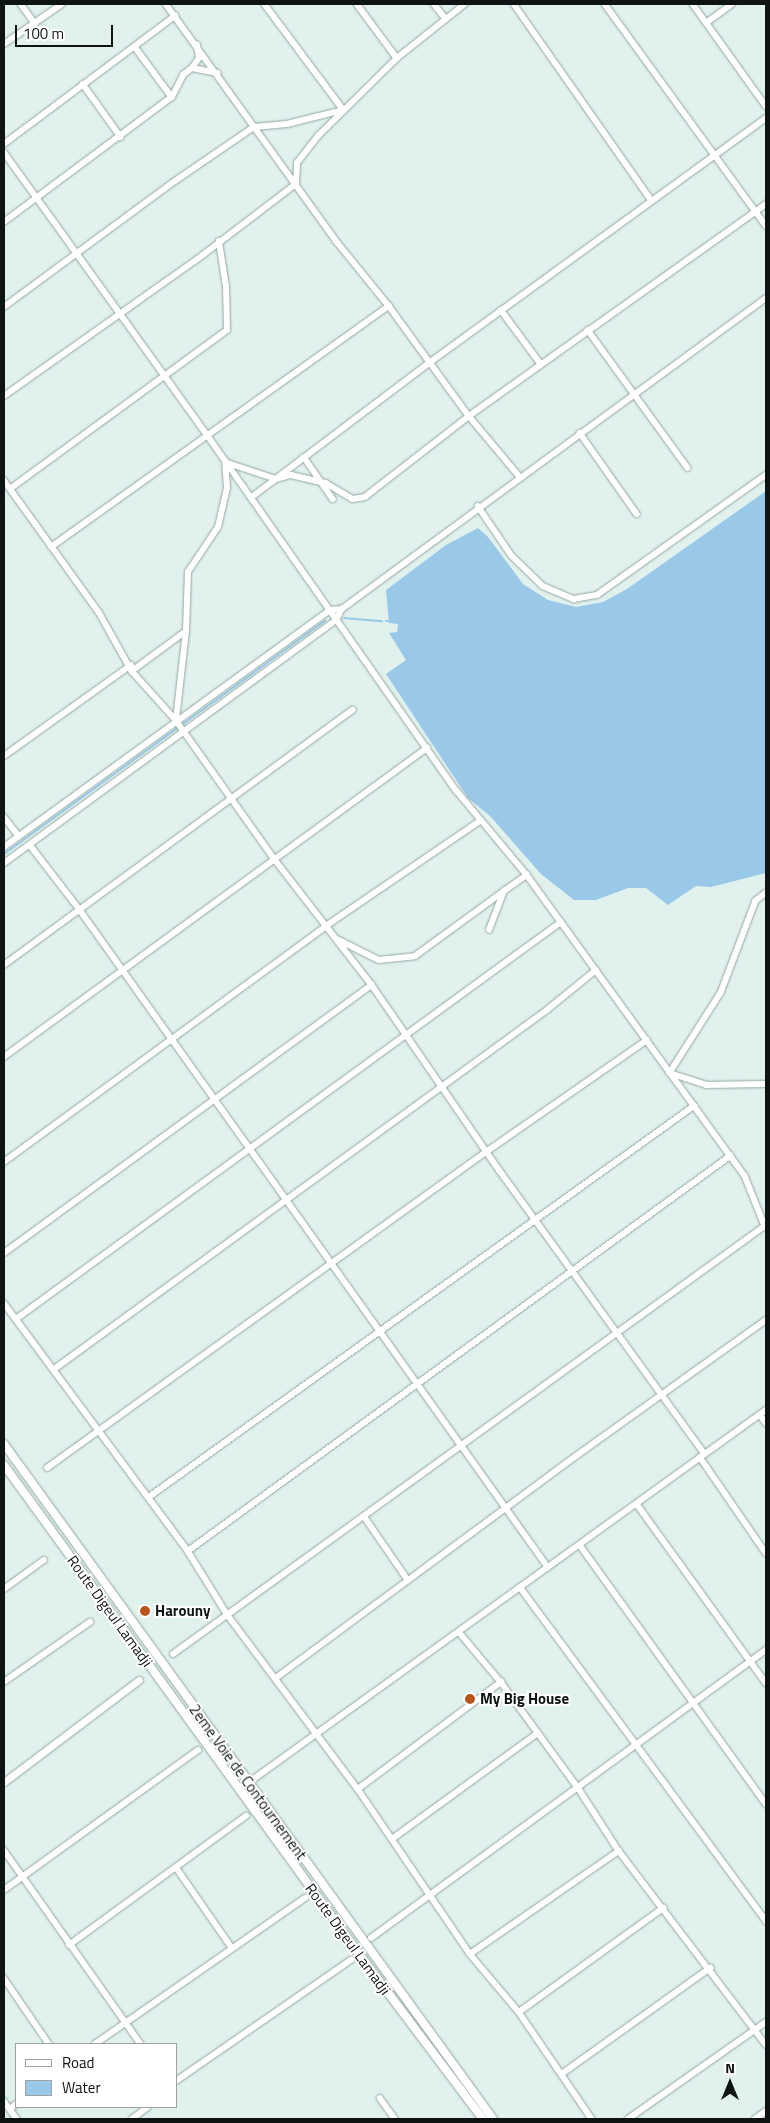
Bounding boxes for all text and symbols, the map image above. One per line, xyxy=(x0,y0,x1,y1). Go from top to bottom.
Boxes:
scale bar xyxy=(18,15,115,47)
text: 100 m xyxy=(23,22,64,45)
street label: Route Digeul Lamadji xyxy=(64,1552,156,1670)
place label: Harouny xyxy=(155,1602,210,1620)
marker: Harouny xyxy=(139,1605,151,1617)
place label: My Big House xyxy=(480,1690,569,1708)
marker: My Big House xyxy=(464,1693,476,1705)
street label: 2eme Voie de Contournement xyxy=(186,1701,310,1863)
street label: Route Digeul Lamadji xyxy=(302,1880,394,1998)
legend xyxy=(15,2043,178,2108)
text: Road xyxy=(62,2051,94,2074)
text: N xyxy=(725,2057,735,2078)
north arrow xyxy=(705,2058,755,2108)
text: Water xyxy=(62,2076,101,2099)

